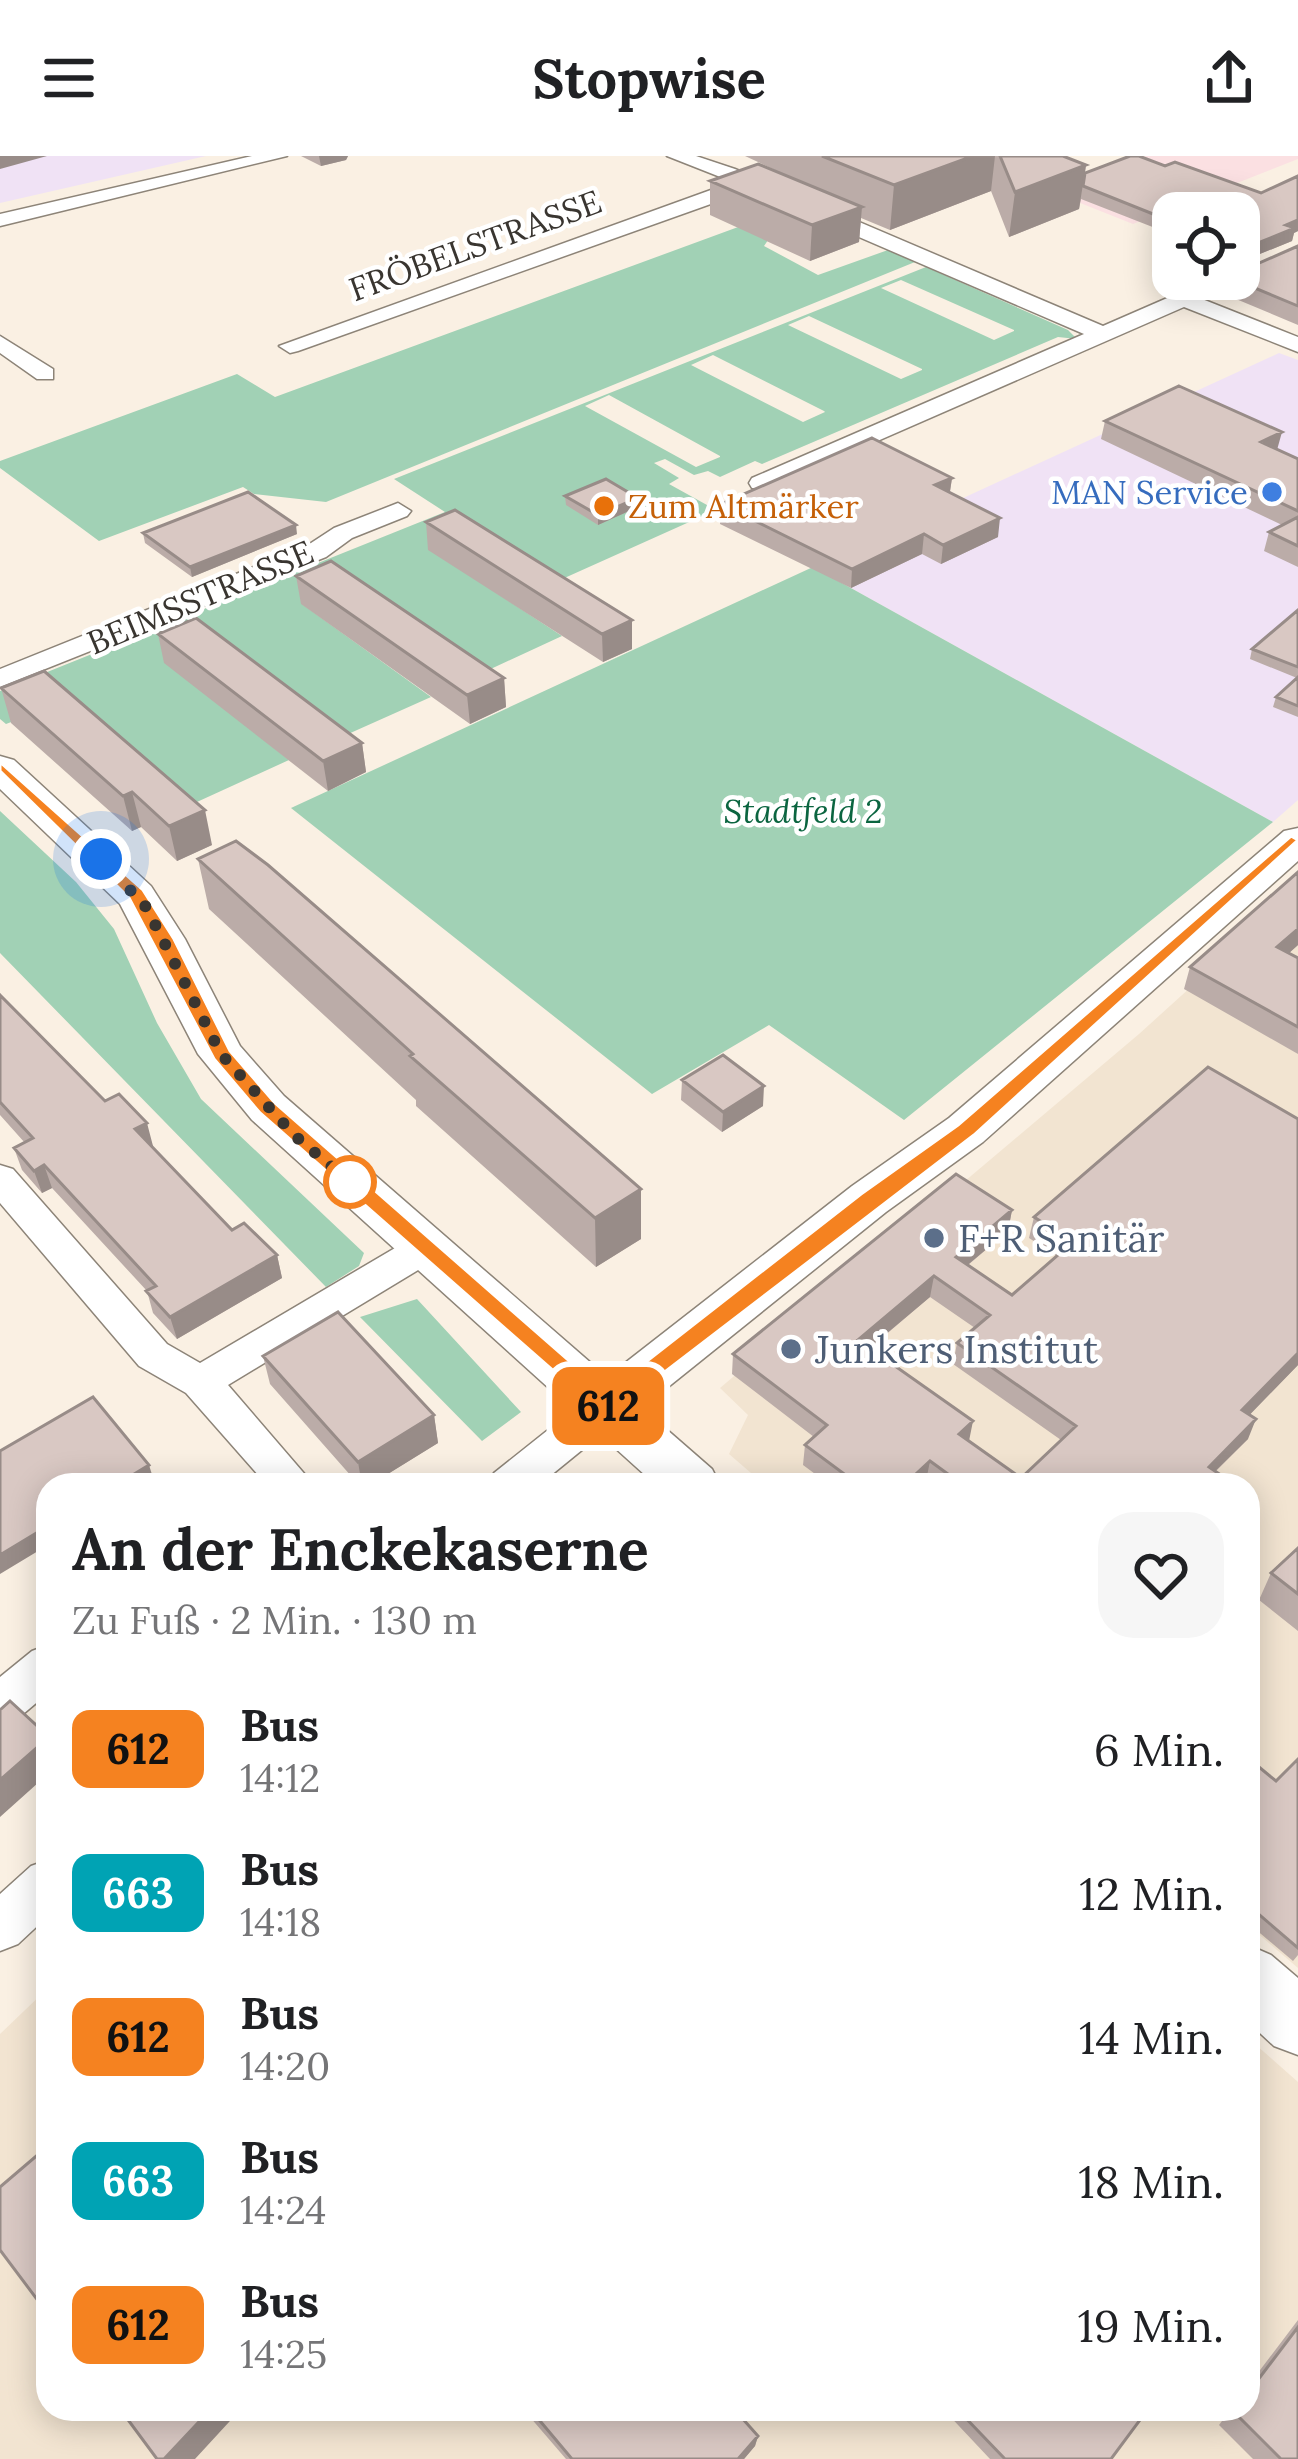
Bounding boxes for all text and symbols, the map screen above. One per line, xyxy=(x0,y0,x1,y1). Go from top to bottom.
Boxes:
text: Stopwise xyxy=(532,44,766,113)
icon: menu xyxy=(36,45,102,111)
icon: share xyxy=(1196,45,1262,111)
street label: FRÖBELSTRASSE xyxy=(343,180,607,310)
map controls xyxy=(1152,192,1260,300)
button: locate xyxy=(1152,192,1260,300)
place label: MAN Service xyxy=(1051,471,1248,513)
marker: MAN Service xyxy=(1259,479,1285,505)
place label: Zum Altmärker xyxy=(628,485,859,527)
marker: Zum Altmärker xyxy=(591,493,617,519)
street label: BEIMSSTRASSE xyxy=(81,530,319,664)
park label: Stadtfeld 2 xyxy=(724,790,882,832)
your location xyxy=(71,829,131,889)
unlabelled marker xyxy=(325,1157,375,1207)
place label: F+R Sanitär xyxy=(958,1213,1165,1263)
marker: F+R Sanitär xyxy=(921,1225,947,1251)
place label: Junkers Institut xyxy=(814,1324,1098,1374)
marker: Junkers Institut xyxy=(778,1336,804,1362)
line badge: 612 xyxy=(539,1367,677,1445)
text: 612 xyxy=(576,1379,640,1433)
button: heart xyxy=(1098,1512,1224,1638)
text: An der Enckekaserne xyxy=(72,1513,649,1586)
text: Zu Fuß · 2 Min. · 130 m xyxy=(72,1595,477,1645)
text: Bus xyxy=(240,1696,319,1753)
text: 6 Min. xyxy=(1094,1721,1224,1778)
text: 612 xyxy=(106,1722,170,1776)
text: 14:12 xyxy=(240,1753,320,1803)
text: Bus xyxy=(240,1840,319,1897)
text: 12 Min. xyxy=(1079,1865,1224,1922)
text: 663 xyxy=(102,1866,174,1920)
text: 14:18 xyxy=(240,1897,321,1947)
text: Bus xyxy=(240,1984,319,2041)
text: 14 Min. xyxy=(1079,2009,1224,2066)
text: 612 xyxy=(106,2010,170,2064)
text: 14:20 xyxy=(240,2041,330,2091)
text: Bus xyxy=(240,2128,319,2185)
text: 18 Min. xyxy=(1078,2153,1224,2210)
text: 663 xyxy=(102,2154,174,2208)
text: 14:24 xyxy=(240,2185,326,2235)
text: Bus xyxy=(240,2272,319,2329)
text: 19 Min. xyxy=(1077,2297,1224,2354)
text: 612 xyxy=(106,2298,170,2352)
text: 14:25 xyxy=(240,2329,327,2379)

